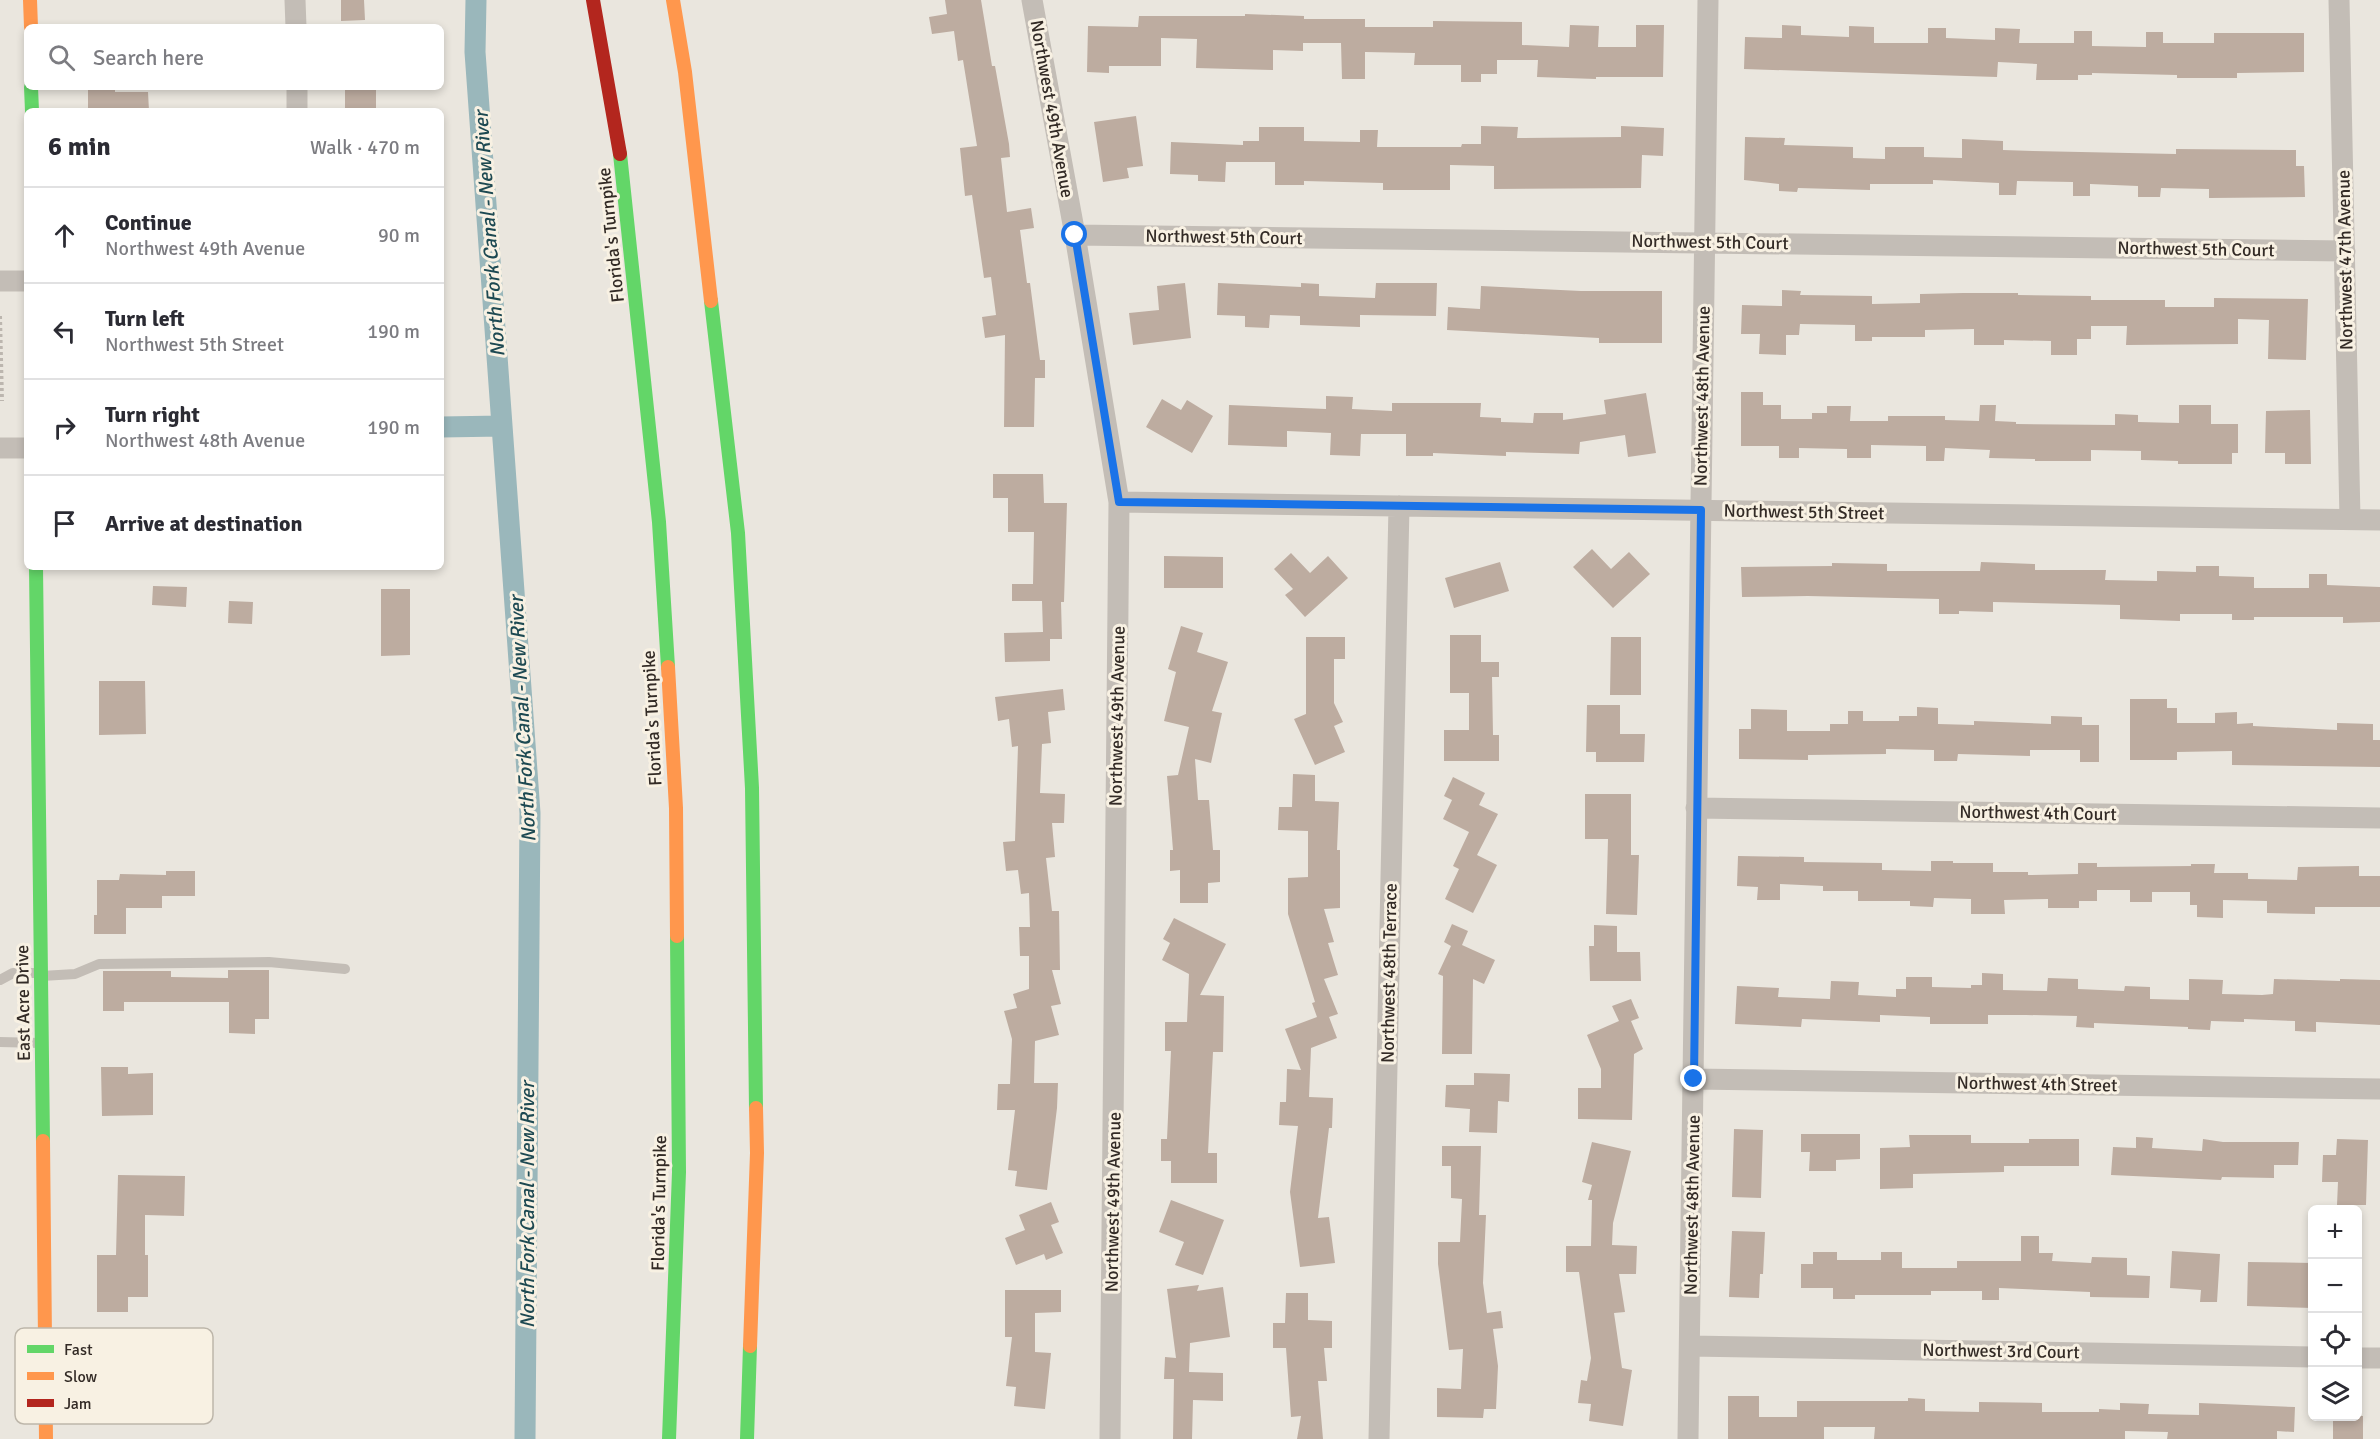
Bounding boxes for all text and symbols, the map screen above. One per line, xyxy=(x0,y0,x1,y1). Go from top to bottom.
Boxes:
street label: Northwest 49th Avenue xyxy=(1026,18,1078,200)
search box xyxy=(24,24,444,90)
icon: search xyxy=(45,41,78,74)
text: Search here xyxy=(93,44,204,71)
water label: North Fork Canal - New River xyxy=(468,107,511,358)
text: 6 min xyxy=(48,131,111,163)
text: Walk · 470 m xyxy=(310,135,420,160)
street label: Florida's Turnpike xyxy=(593,166,629,304)
street label: Northwest 47th Avenue xyxy=(2332,170,2358,350)
text: Continue xyxy=(105,209,192,236)
icon: ahead xyxy=(48,219,81,252)
route start xyxy=(1061,221,1087,247)
text: 90 m xyxy=(378,223,420,248)
street label: Northwest 5th Court xyxy=(1145,225,1303,249)
street label: Northwest 5th Court xyxy=(1631,230,1789,254)
text: Northwest 49th Avenue xyxy=(105,236,305,261)
street label: Northwest 5th Court xyxy=(2117,237,2275,261)
text: Turn left xyxy=(105,305,185,332)
street label: Northwest 48th Avenue xyxy=(1689,306,1715,486)
icon: left xyxy=(48,315,81,348)
text: 190 m xyxy=(367,319,420,344)
text: Northwest 5th Street xyxy=(105,332,284,357)
text: Turn right xyxy=(105,401,200,428)
icon: right xyxy=(48,411,81,444)
text: 190 m xyxy=(367,415,420,440)
text: Northwest 48th Avenue xyxy=(105,428,305,453)
street label: Northwest 5th Street xyxy=(1723,500,1885,524)
icon: arrive xyxy=(48,507,81,540)
text: Arrive at destination xyxy=(105,510,302,537)
water label: North Fork Canal - New River xyxy=(503,593,541,843)
street label: Northwest 49th Avenue xyxy=(1104,626,1130,806)
street label: Florida's Turnpike xyxy=(637,650,667,786)
street label: Northwest 4th Court xyxy=(1959,801,2117,825)
street label: Northwest 48th Terrace xyxy=(1376,883,1402,1063)
street label: East Acre Drive xyxy=(11,945,35,1061)
route end xyxy=(1680,1065,1706,1091)
street label: Northwest 4th Street xyxy=(1956,1072,2118,1096)
water label: North Fork Canal - New River xyxy=(515,1079,540,1328)
street label: Northwest 49th Avenue xyxy=(1100,1112,1126,1292)
street label: Northwest 48th Avenue xyxy=(1679,1115,1705,1295)
street label: Florida's Turnpike xyxy=(647,1135,671,1271)
map controls xyxy=(2308,1205,2362,1421)
button: + xyxy=(2308,1205,2362,1259)
button: − xyxy=(2308,1259,2362,1313)
button: locate xyxy=(2308,1313,2362,1367)
legend xyxy=(15,1328,213,1424)
street label: Northwest 3rd Court xyxy=(1922,1339,2080,1363)
text: Fast xyxy=(64,1340,93,1360)
text: Slow xyxy=(64,1367,98,1387)
button: layers xyxy=(2308,1367,2362,1421)
text: Jam xyxy=(64,1394,92,1414)

